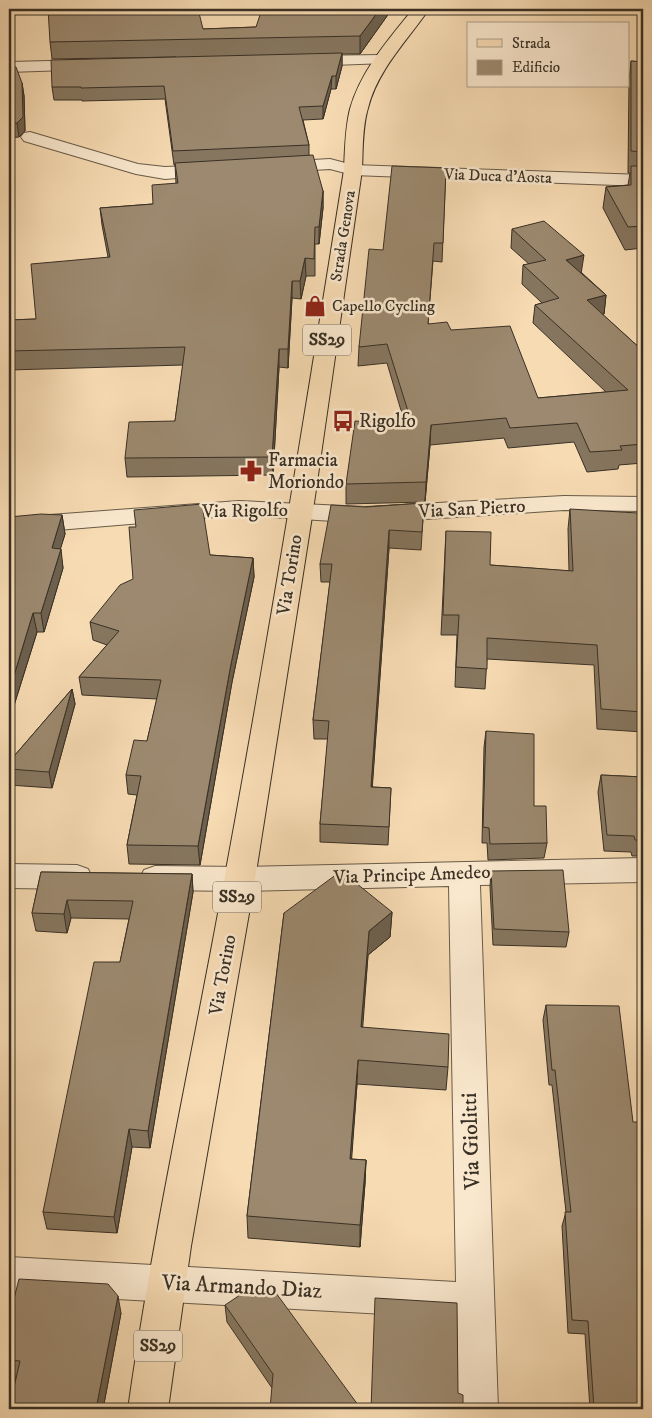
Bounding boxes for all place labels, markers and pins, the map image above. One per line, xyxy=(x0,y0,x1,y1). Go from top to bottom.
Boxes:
shop icon: Capello Cycling xyxy=(302,293,328,319)
place label: Capello Cycling xyxy=(332,296,435,316)
bus stop icon: Rigolfo xyxy=(330,408,356,434)
place label: Rigolfo xyxy=(359,410,416,433)
place label: Farmacia Moriondo xyxy=(268,449,344,494)
pharmacy icon: Farmacia Moriondo xyxy=(238,458,264,484)

